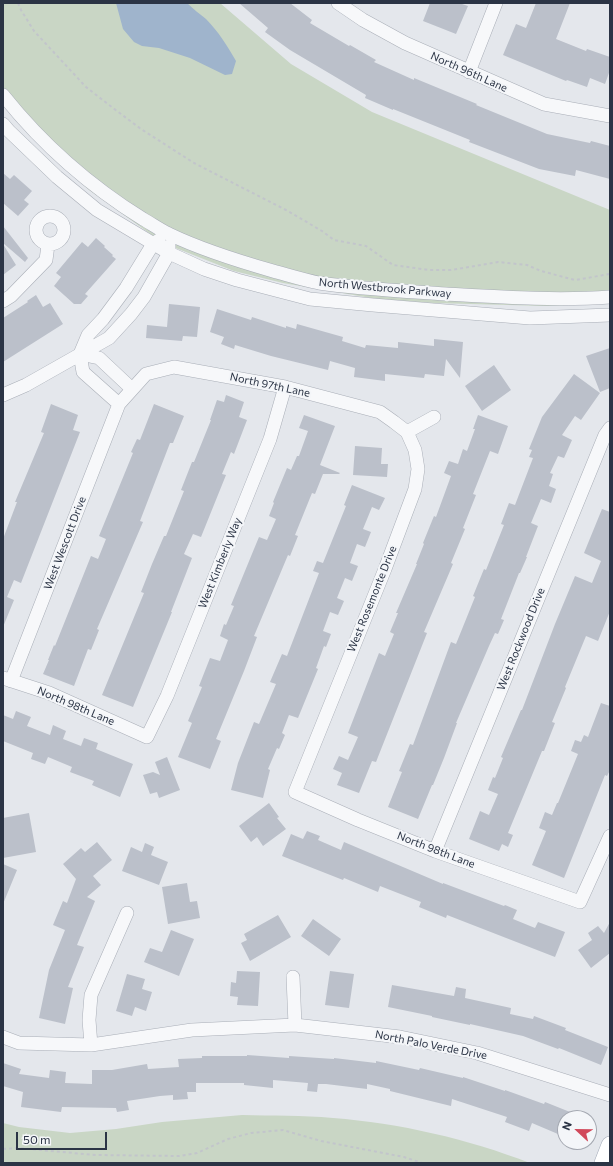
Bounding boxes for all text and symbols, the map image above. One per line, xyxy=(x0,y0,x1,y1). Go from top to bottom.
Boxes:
street label: North 96th Lane xyxy=(429,49,509,95)
street label: North Westbrook Parkway xyxy=(318,276,452,300)
street label: North 97th Lane xyxy=(229,370,311,400)
street label: West Wescott Drive xyxy=(41,495,89,591)
street label: West Kimberly Way xyxy=(196,516,244,610)
street label: West Rosemonte Drive xyxy=(345,544,399,654)
street label: West Rockwood Drive xyxy=(494,586,548,692)
street label: North 98th Lane xyxy=(35,684,117,728)
street label: North 98th Lane xyxy=(395,829,477,871)
street label: North Palo Verde Drive xyxy=(374,1028,488,1062)
north arrow xyxy=(557,1110,597,1150)
text: N xyxy=(559,1119,574,1132)
scale bar xyxy=(18,1124,109,1150)
text: 50 m xyxy=(23,1132,51,1146)

